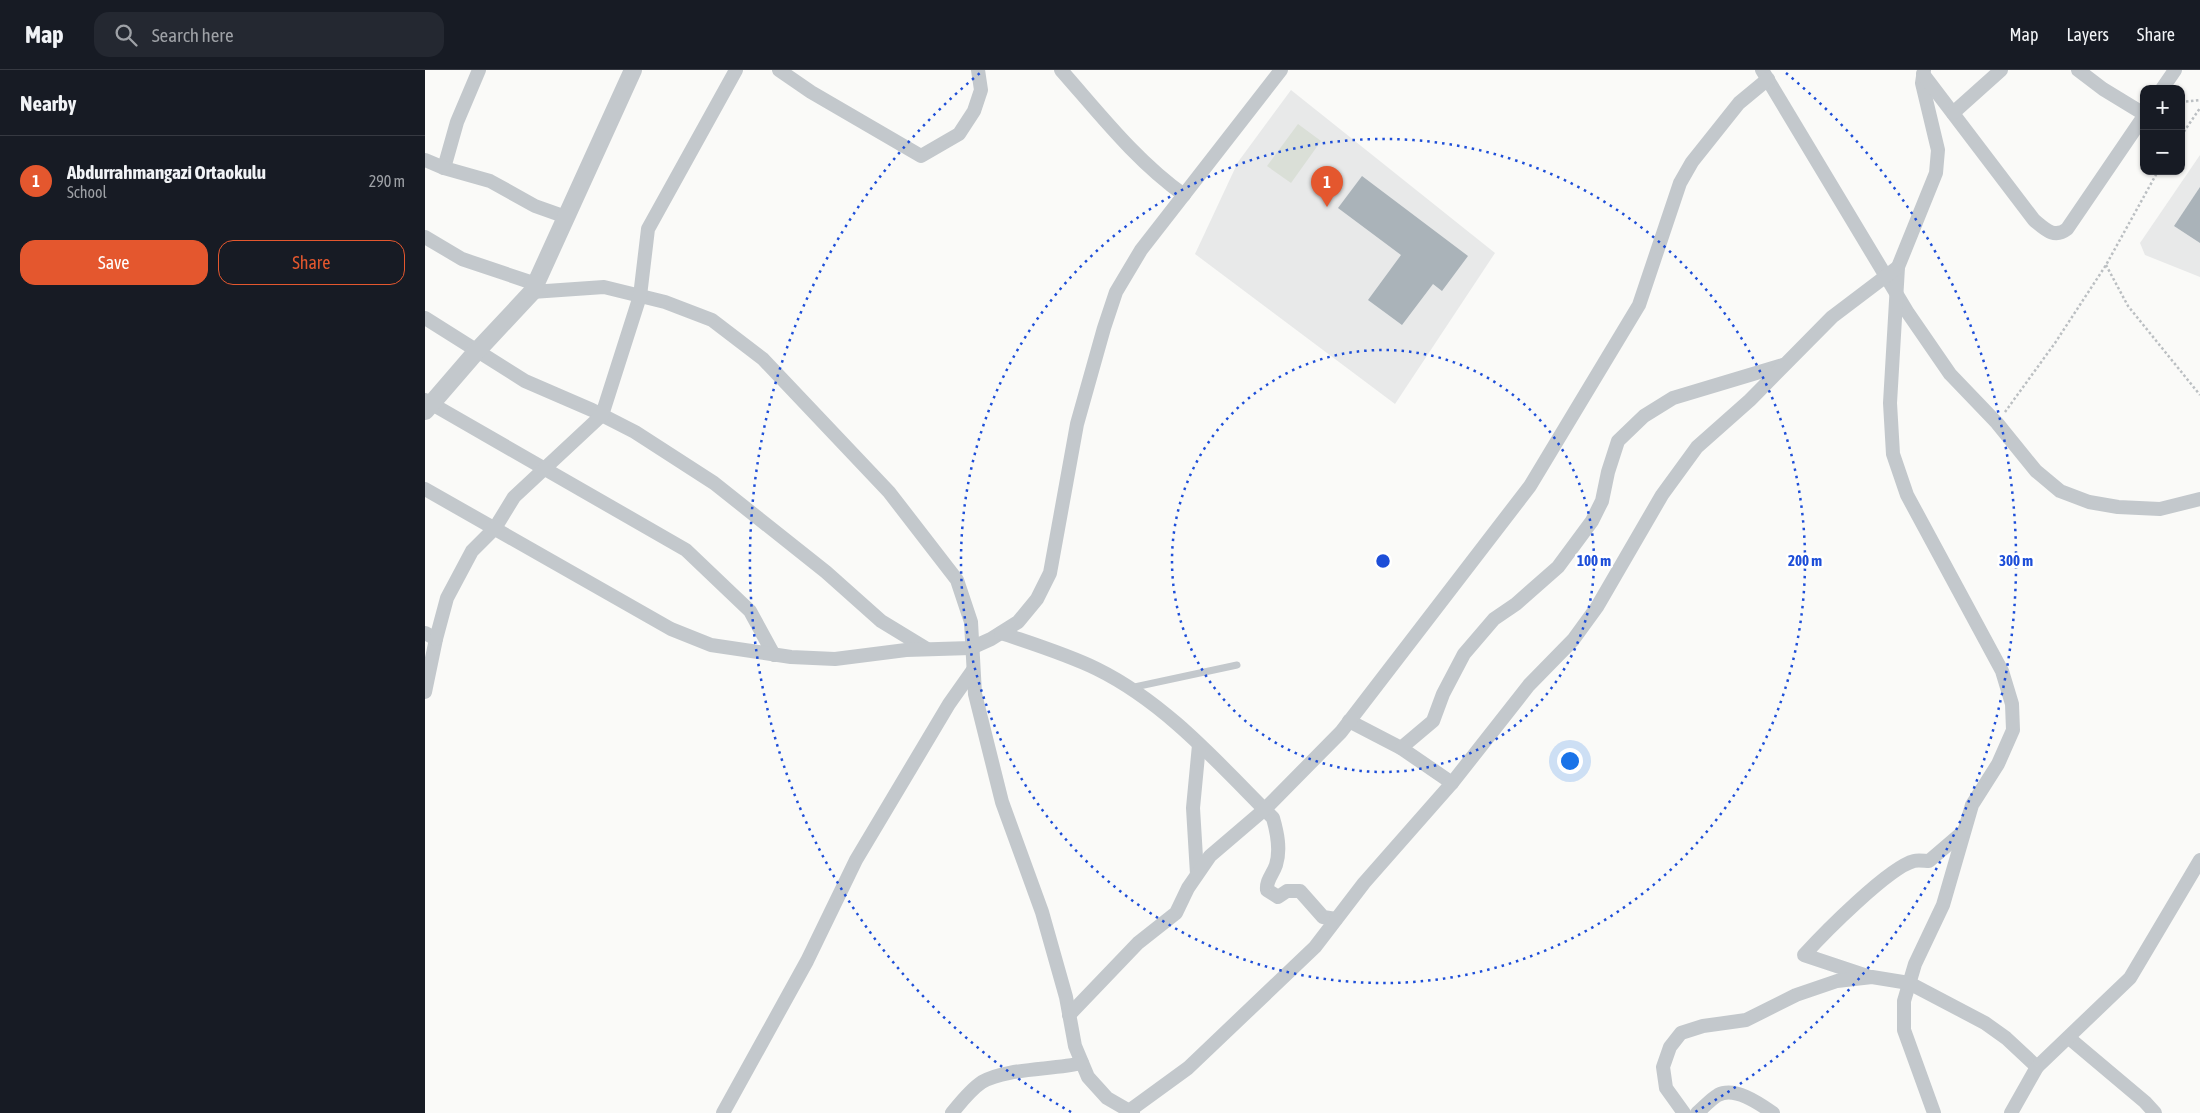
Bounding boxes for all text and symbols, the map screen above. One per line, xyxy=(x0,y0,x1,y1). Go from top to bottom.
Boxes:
search box xyxy=(94,12,444,57)
text: Map xyxy=(25,21,64,48)
icon: search xyxy=(112,21,140,49)
text: Search here xyxy=(152,24,234,46)
text: Map xyxy=(2009,24,2038,45)
text: Layers xyxy=(2066,24,2109,45)
text: Share xyxy=(2137,24,2175,45)
map controls xyxy=(2140,85,2185,175)
button: + xyxy=(2140,85,2185,130)
text: Nearby xyxy=(20,91,76,115)
button: − xyxy=(2140,130,2185,175)
text: Abdurrahmangazi Ortaokulu xyxy=(67,161,266,183)
pin: 1 xyxy=(1311,166,1343,207)
text: 1 xyxy=(32,172,40,190)
text: 290 m xyxy=(369,172,405,190)
text: School xyxy=(67,183,107,201)
button: Save xyxy=(20,240,208,285)
button: Share xyxy=(218,240,405,285)
centre of rings xyxy=(1374,552,1392,570)
text: 100 m xyxy=(1577,552,1611,569)
text: 200 m xyxy=(1788,552,1822,569)
text: 300 m xyxy=(1999,552,2033,569)
your location xyxy=(1557,748,1583,774)

